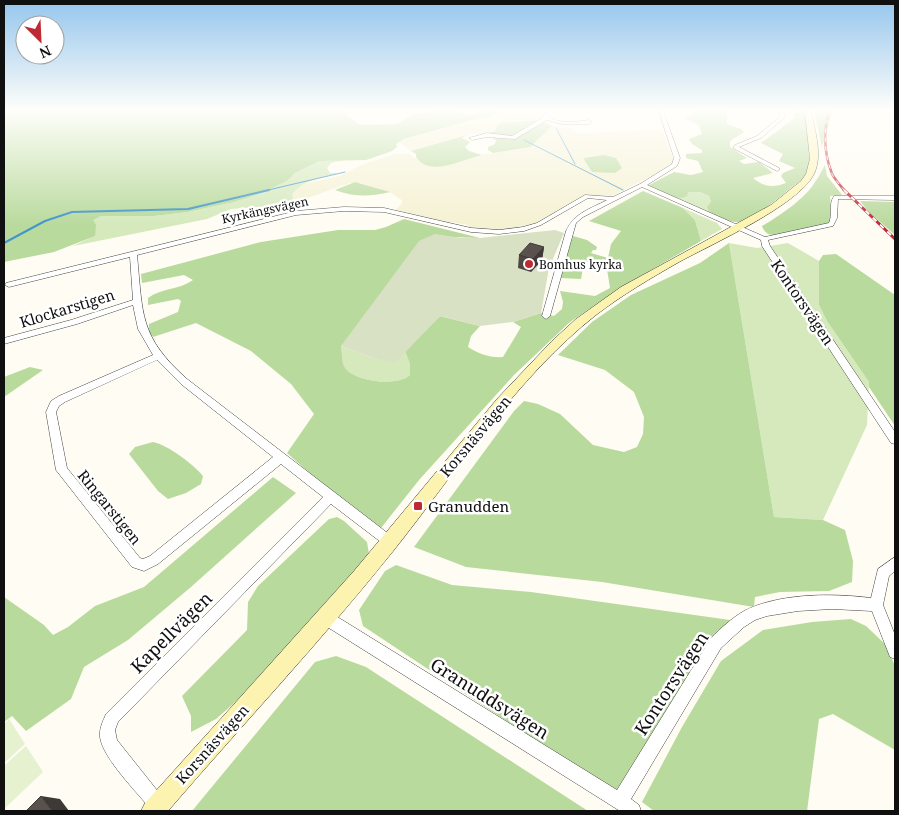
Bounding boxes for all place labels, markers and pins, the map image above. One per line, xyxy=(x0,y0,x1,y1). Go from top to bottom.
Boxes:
place label: Bomhus kyrka xyxy=(539,256,622,273)
marker: Bomhus kyrka xyxy=(523,258,535,270)
place label: Granudden xyxy=(428,496,510,516)
marker: Granudden xyxy=(412,500,424,512)

